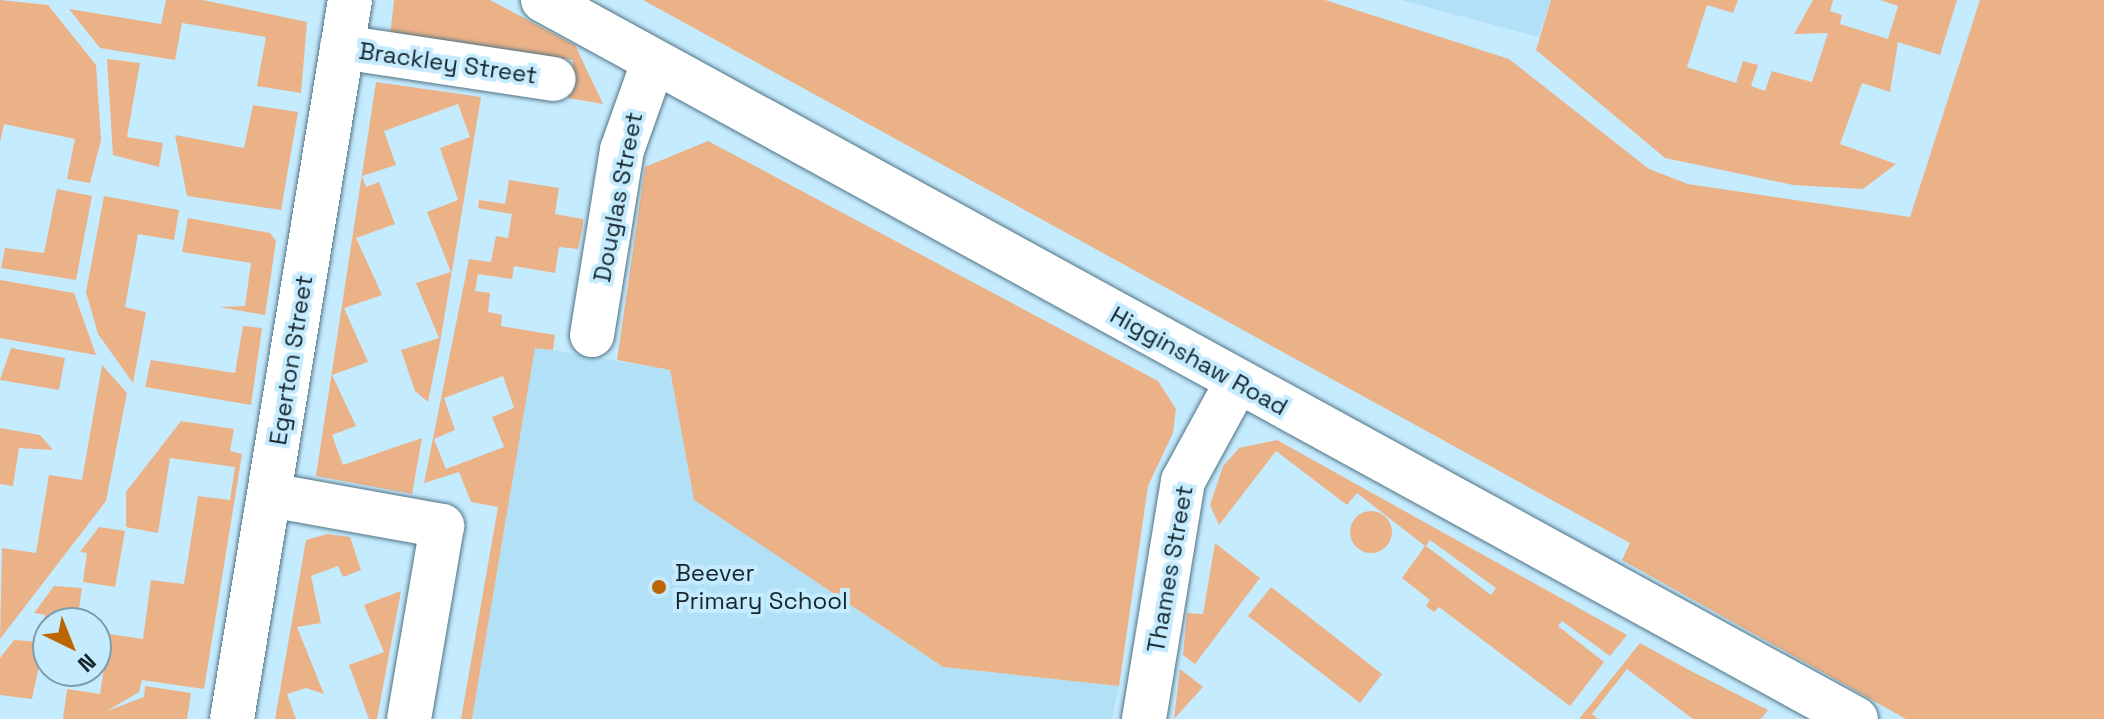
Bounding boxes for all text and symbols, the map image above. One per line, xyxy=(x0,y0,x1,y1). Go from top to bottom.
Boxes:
street label: Brackley Street xyxy=(357,36,539,90)
street label: Douglas Street xyxy=(587,110,649,284)
street label: Egerton Street xyxy=(263,273,319,447)
street label: Higginshaw Road xyxy=(1105,300,1293,422)
street label: Thames Street xyxy=(1141,483,1199,655)
place label: Beever Primary School xyxy=(675,559,848,615)
marker: Beever Primary School xyxy=(650,578,668,596)
north arrow xyxy=(32,607,112,687)
text: N xyxy=(72,648,102,678)

